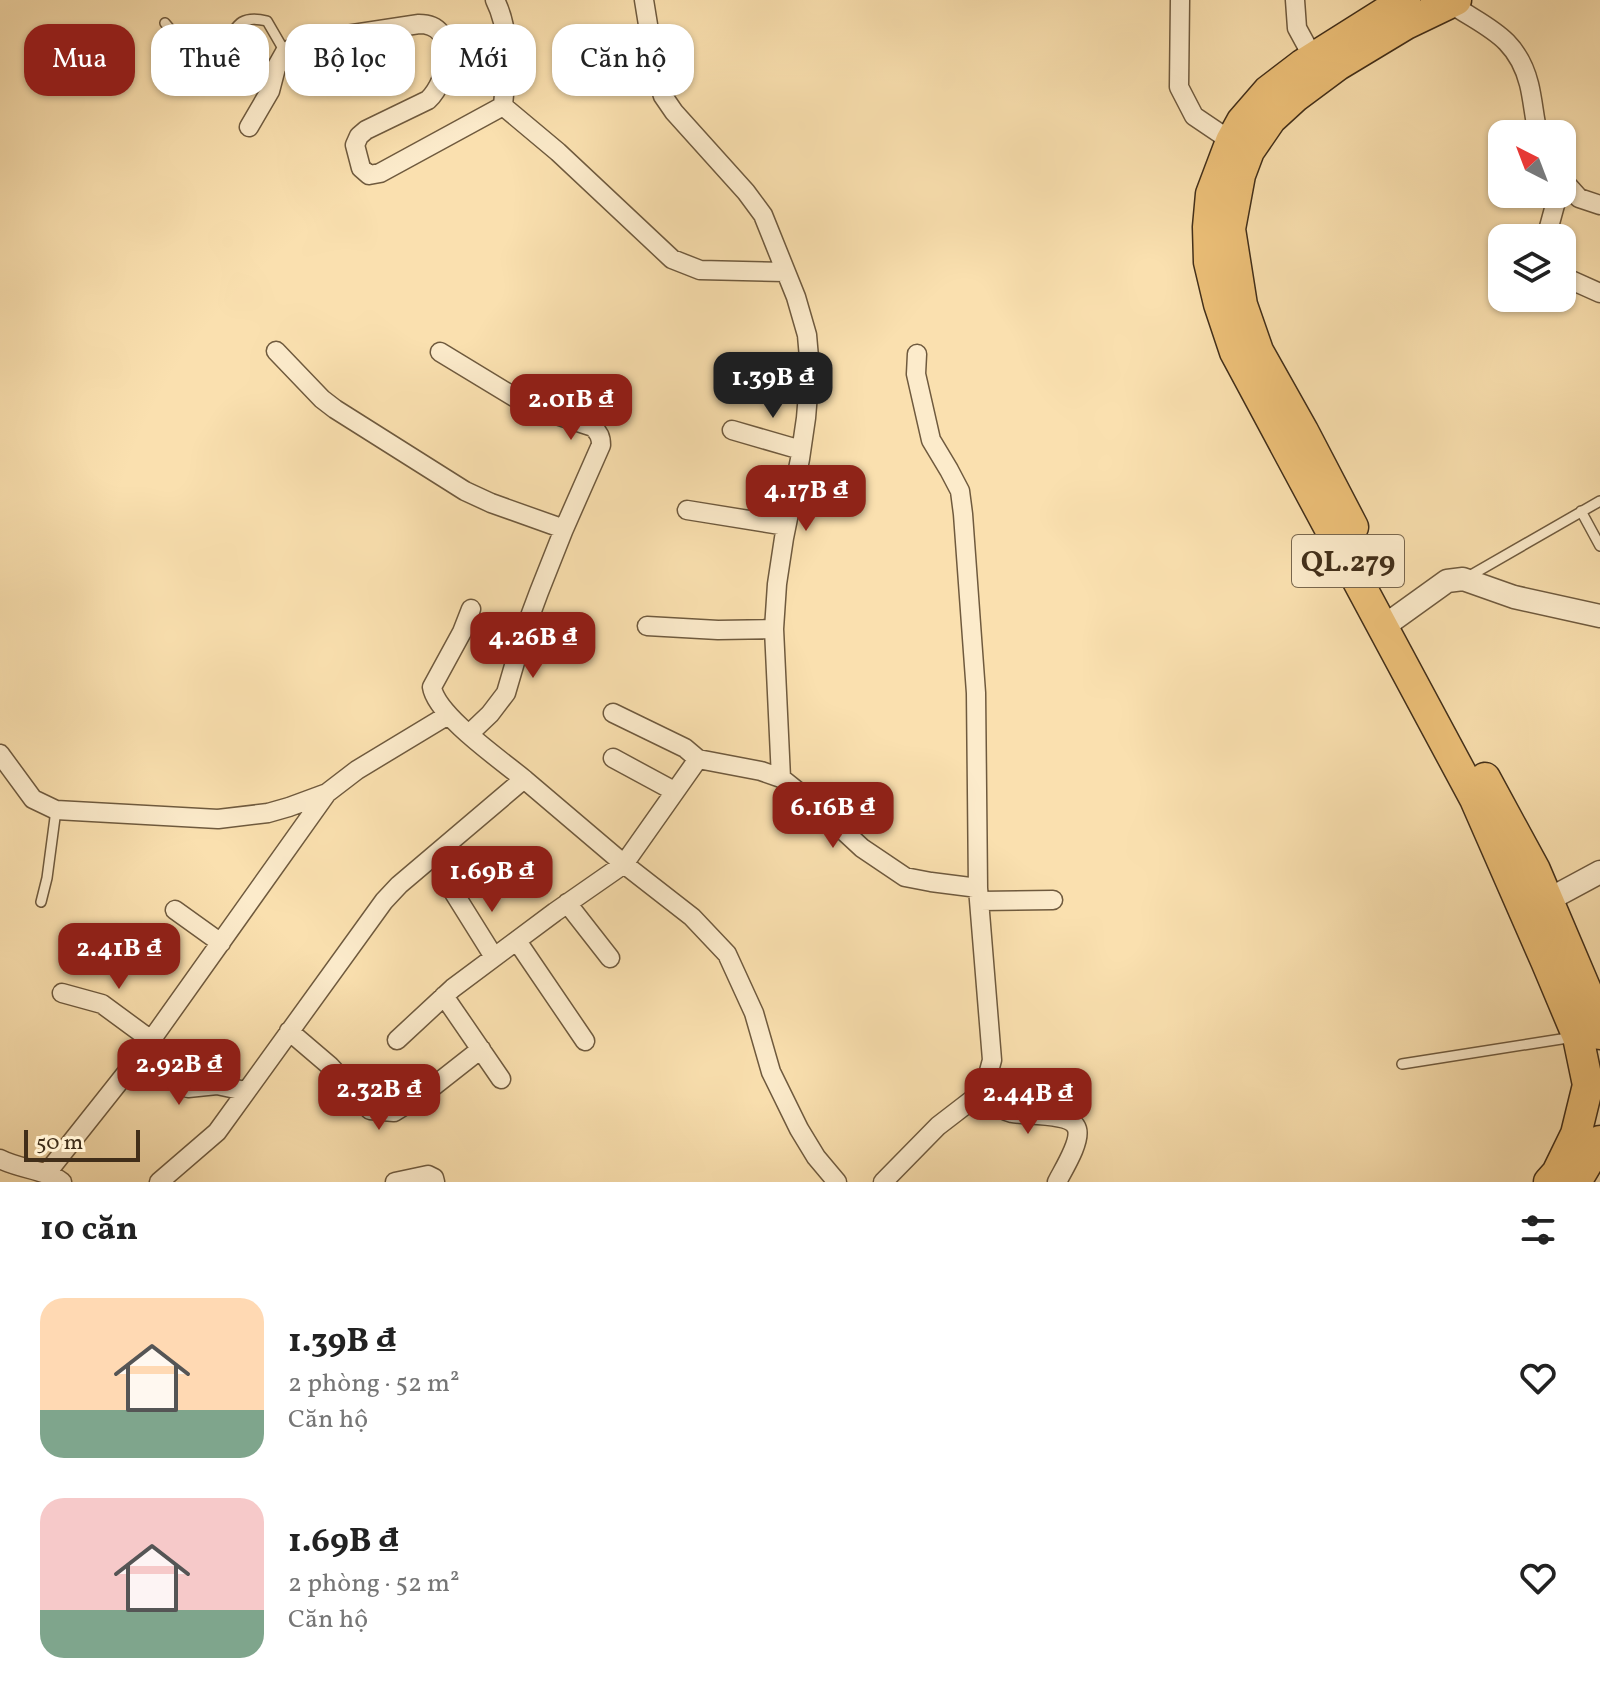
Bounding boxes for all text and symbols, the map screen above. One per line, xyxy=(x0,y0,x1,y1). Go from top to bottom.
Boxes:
chip: Mua xyxy=(24,24,135,96)
chip: Thuê xyxy=(151,24,269,96)
chip: Bộ lọc xyxy=(285,24,415,96)
chip: Mới xyxy=(431,24,536,96)
chip: Căn hộ xyxy=(552,24,694,96)
north arrow xyxy=(1488,120,1576,208)
map controls xyxy=(1488,120,1576,312)
button: layers xyxy=(1488,224,1576,312)
pin: 1.39B ₫ xyxy=(699,352,847,420)
text: 1.39B ₫ xyxy=(731,360,815,396)
pin: 2.01B ₫ xyxy=(497,374,645,442)
text: 2.01B ₫ xyxy=(528,382,614,418)
pin: 4.17B ₫ xyxy=(732,465,880,533)
text: 4.17B ₫ xyxy=(764,473,848,509)
road number: QL.279 xyxy=(1292,535,1404,587)
pin: 4.26B ₫ xyxy=(459,612,607,680)
text: 4.26B ₫ xyxy=(488,620,578,656)
pin: 6.16B ₫ xyxy=(759,782,907,850)
text: 6.16B ₫ xyxy=(791,790,875,826)
pin: 1.69B ₫ xyxy=(418,846,566,914)
text: 1.69B ₫ xyxy=(450,854,534,890)
pin: 2.41B ₫ xyxy=(45,923,193,991)
text: 2.41B ₫ xyxy=(76,931,162,967)
pin: 2.92B ₫ xyxy=(105,1039,253,1107)
text: 2.92B ₫ xyxy=(135,1047,223,1083)
pin: 2.32B ₫ xyxy=(305,1064,453,1132)
pin: 2.44B ₫ xyxy=(954,1068,1102,1136)
text: 2.32B ₫ xyxy=(336,1072,422,1108)
text: 2.44B ₫ xyxy=(983,1076,1073,1112)
scale bar xyxy=(24,1126,140,1162)
text: 50 m xyxy=(36,1128,83,1159)
text: 10 căn xyxy=(40,1207,138,1254)
icon: filters xyxy=(1516,1208,1560,1252)
text: 1.39B ₫ xyxy=(288,1319,397,1366)
icon: home xyxy=(104,1330,200,1426)
icon: heart xyxy=(1516,1356,1560,1400)
text: 2 phòng · 52 m² xyxy=(288,1366,460,1402)
text: Căn hộ xyxy=(288,1402,368,1438)
text: 1.69B ₫ xyxy=(288,1519,399,1566)
icon: home xyxy=(104,1530,200,1626)
icon: heart xyxy=(1516,1556,1560,1600)
text: 2 phòng · 52 m² xyxy=(288,1566,460,1602)
text: Căn hộ xyxy=(288,1602,368,1638)

